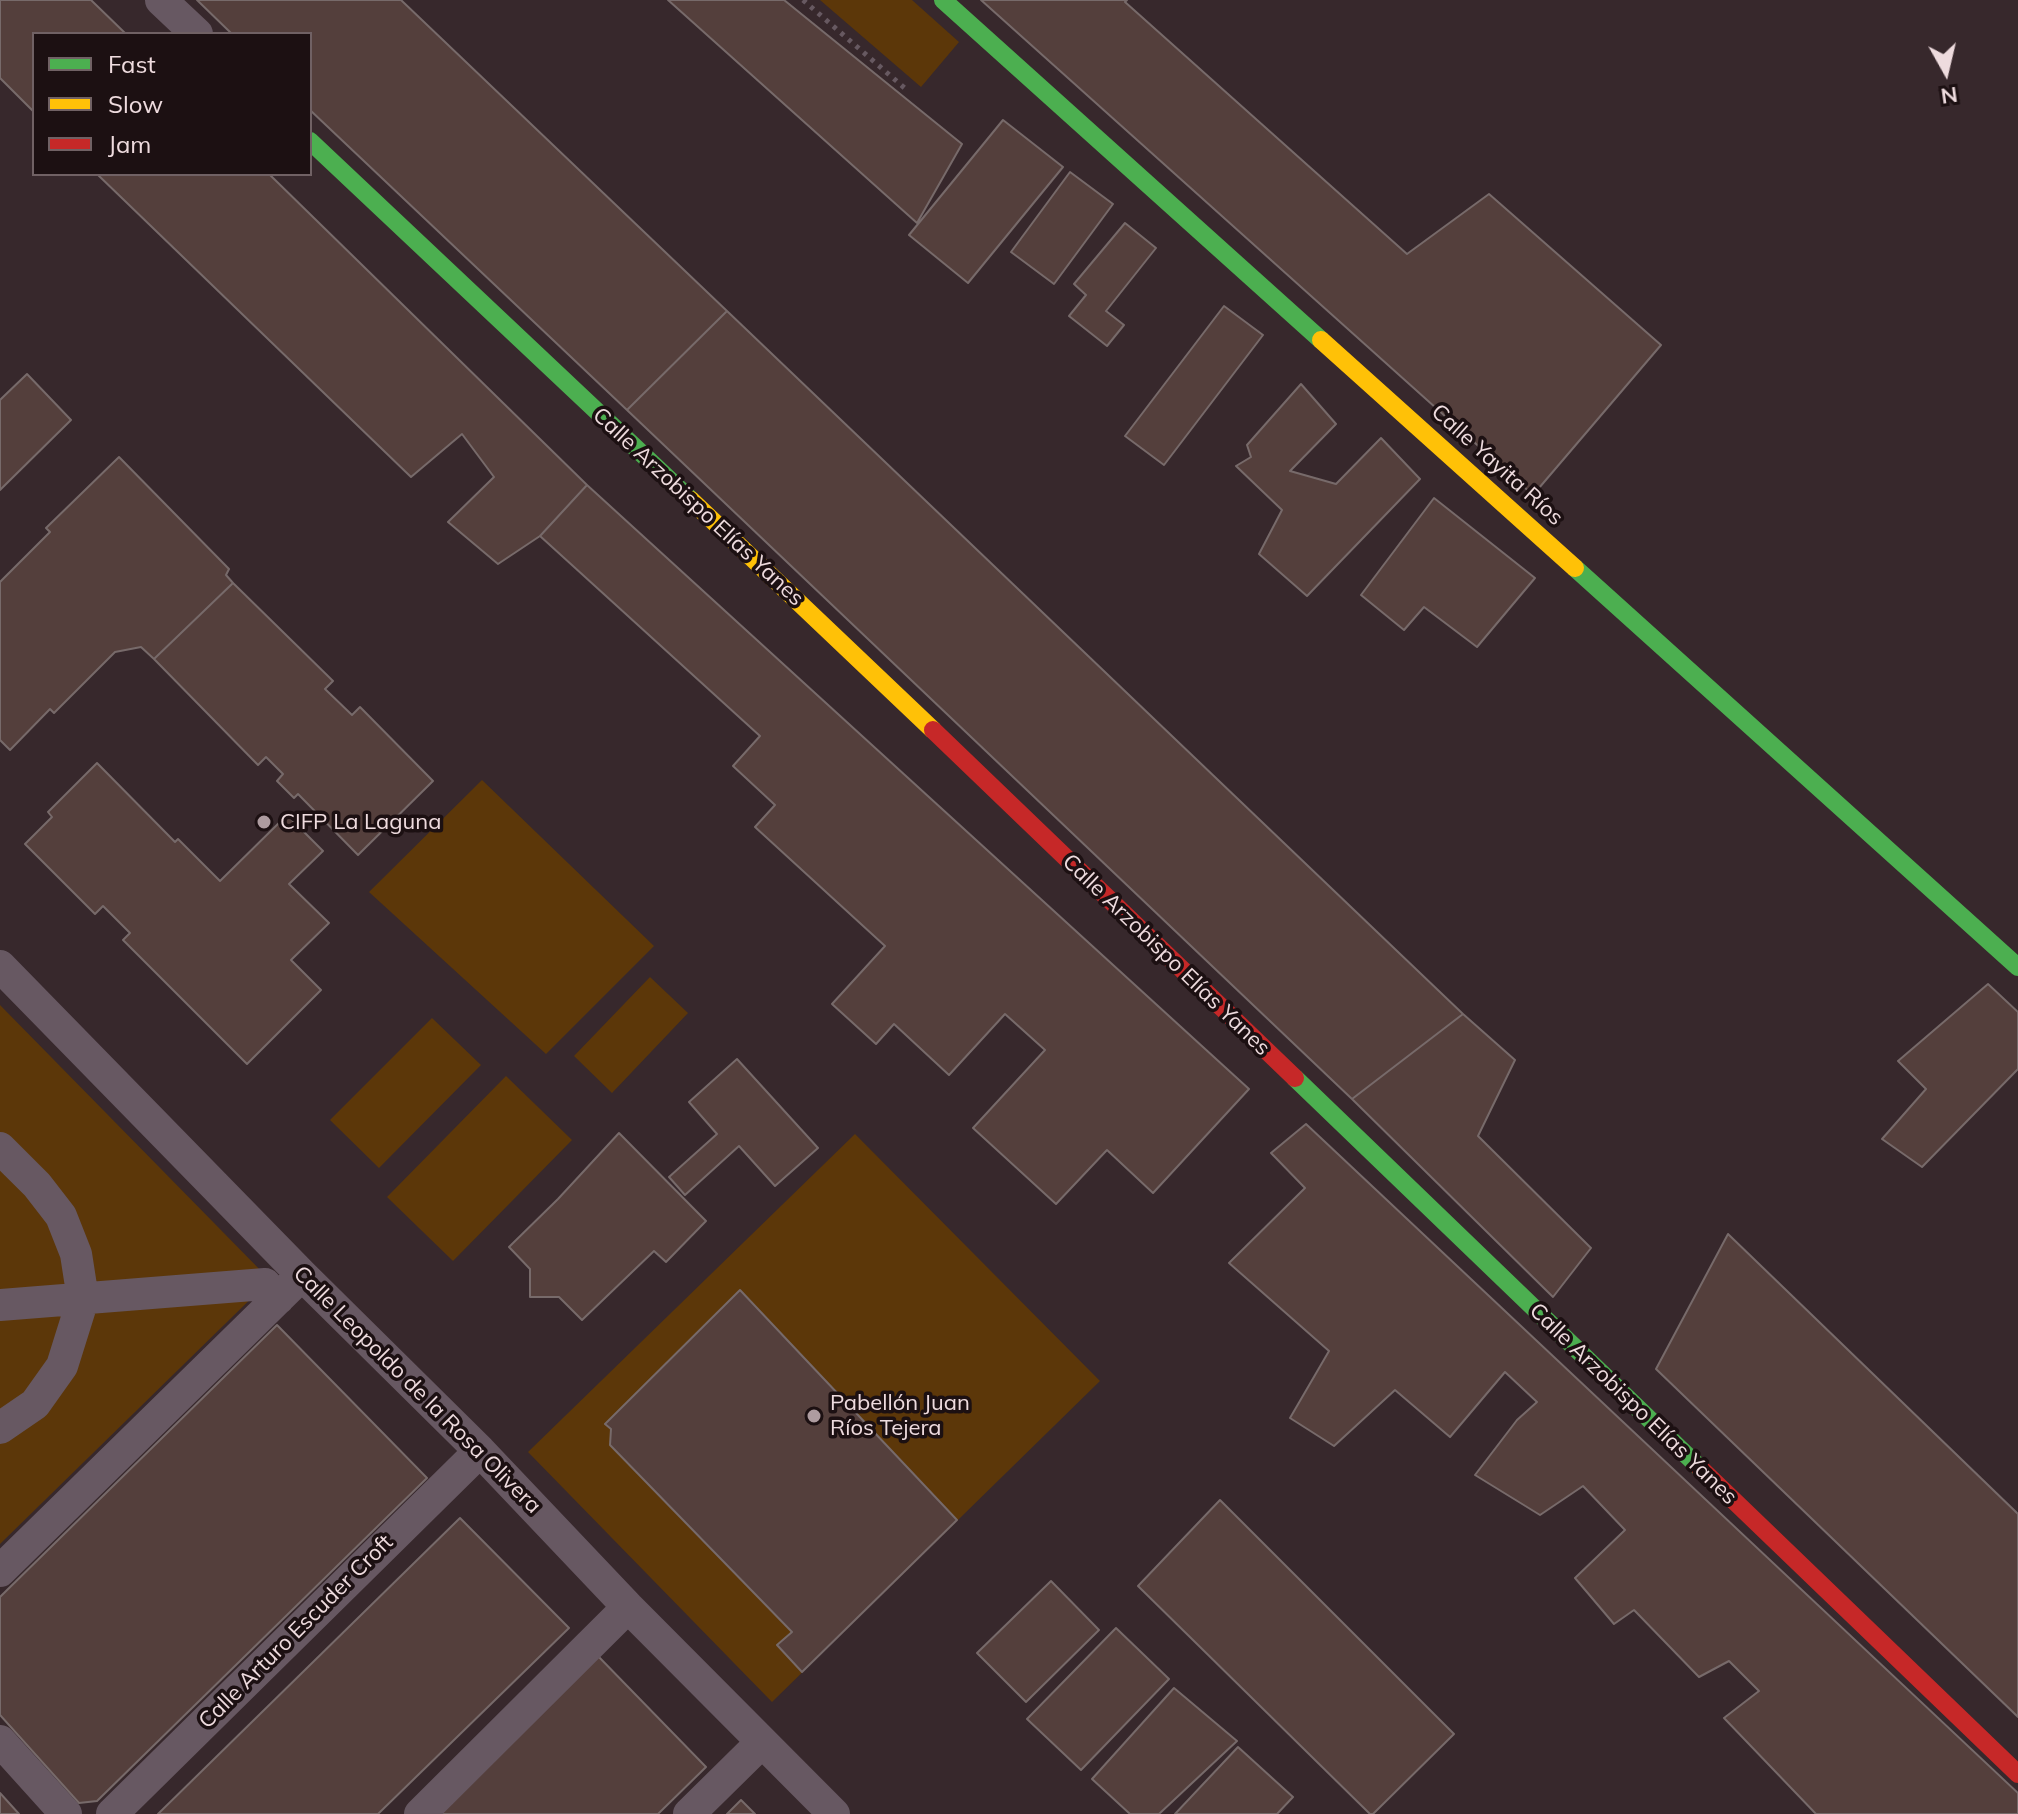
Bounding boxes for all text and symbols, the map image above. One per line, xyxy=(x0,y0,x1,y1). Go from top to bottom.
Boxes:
legend xyxy=(32,32,312,176)
north arrow xyxy=(1906,32,1986,112)
text: Fast xyxy=(108,49,156,79)
text: N xyxy=(1939,81,1960,111)
text: Slow xyxy=(108,89,163,119)
text: Jam xyxy=(108,129,151,159)
street label: Calle Yayita Ríos xyxy=(1426,399,1568,531)
street label: Calle Arzobispo Elías Yanes xyxy=(587,402,809,612)
place label: CIFP La Laguna xyxy=(280,809,441,835)
marker: CIFP La Laguna xyxy=(255,813,273,831)
street label: Calle Arzobispo Elías Yanes xyxy=(1057,849,1275,1061)
street label: Calle Leopoldo de la Rosa Olivera xyxy=(288,1261,546,1519)
street label: Calle Arzobispo Elías Yanes xyxy=(1524,1298,1742,1510)
place label: Pabellón Juan Ríos Tejera xyxy=(830,1390,970,1442)
marker: Pabellón Juan Ríos Tejera xyxy=(805,1407,823,1425)
street label: Calle Arturo Escuder Croft xyxy=(194,1530,398,1734)

